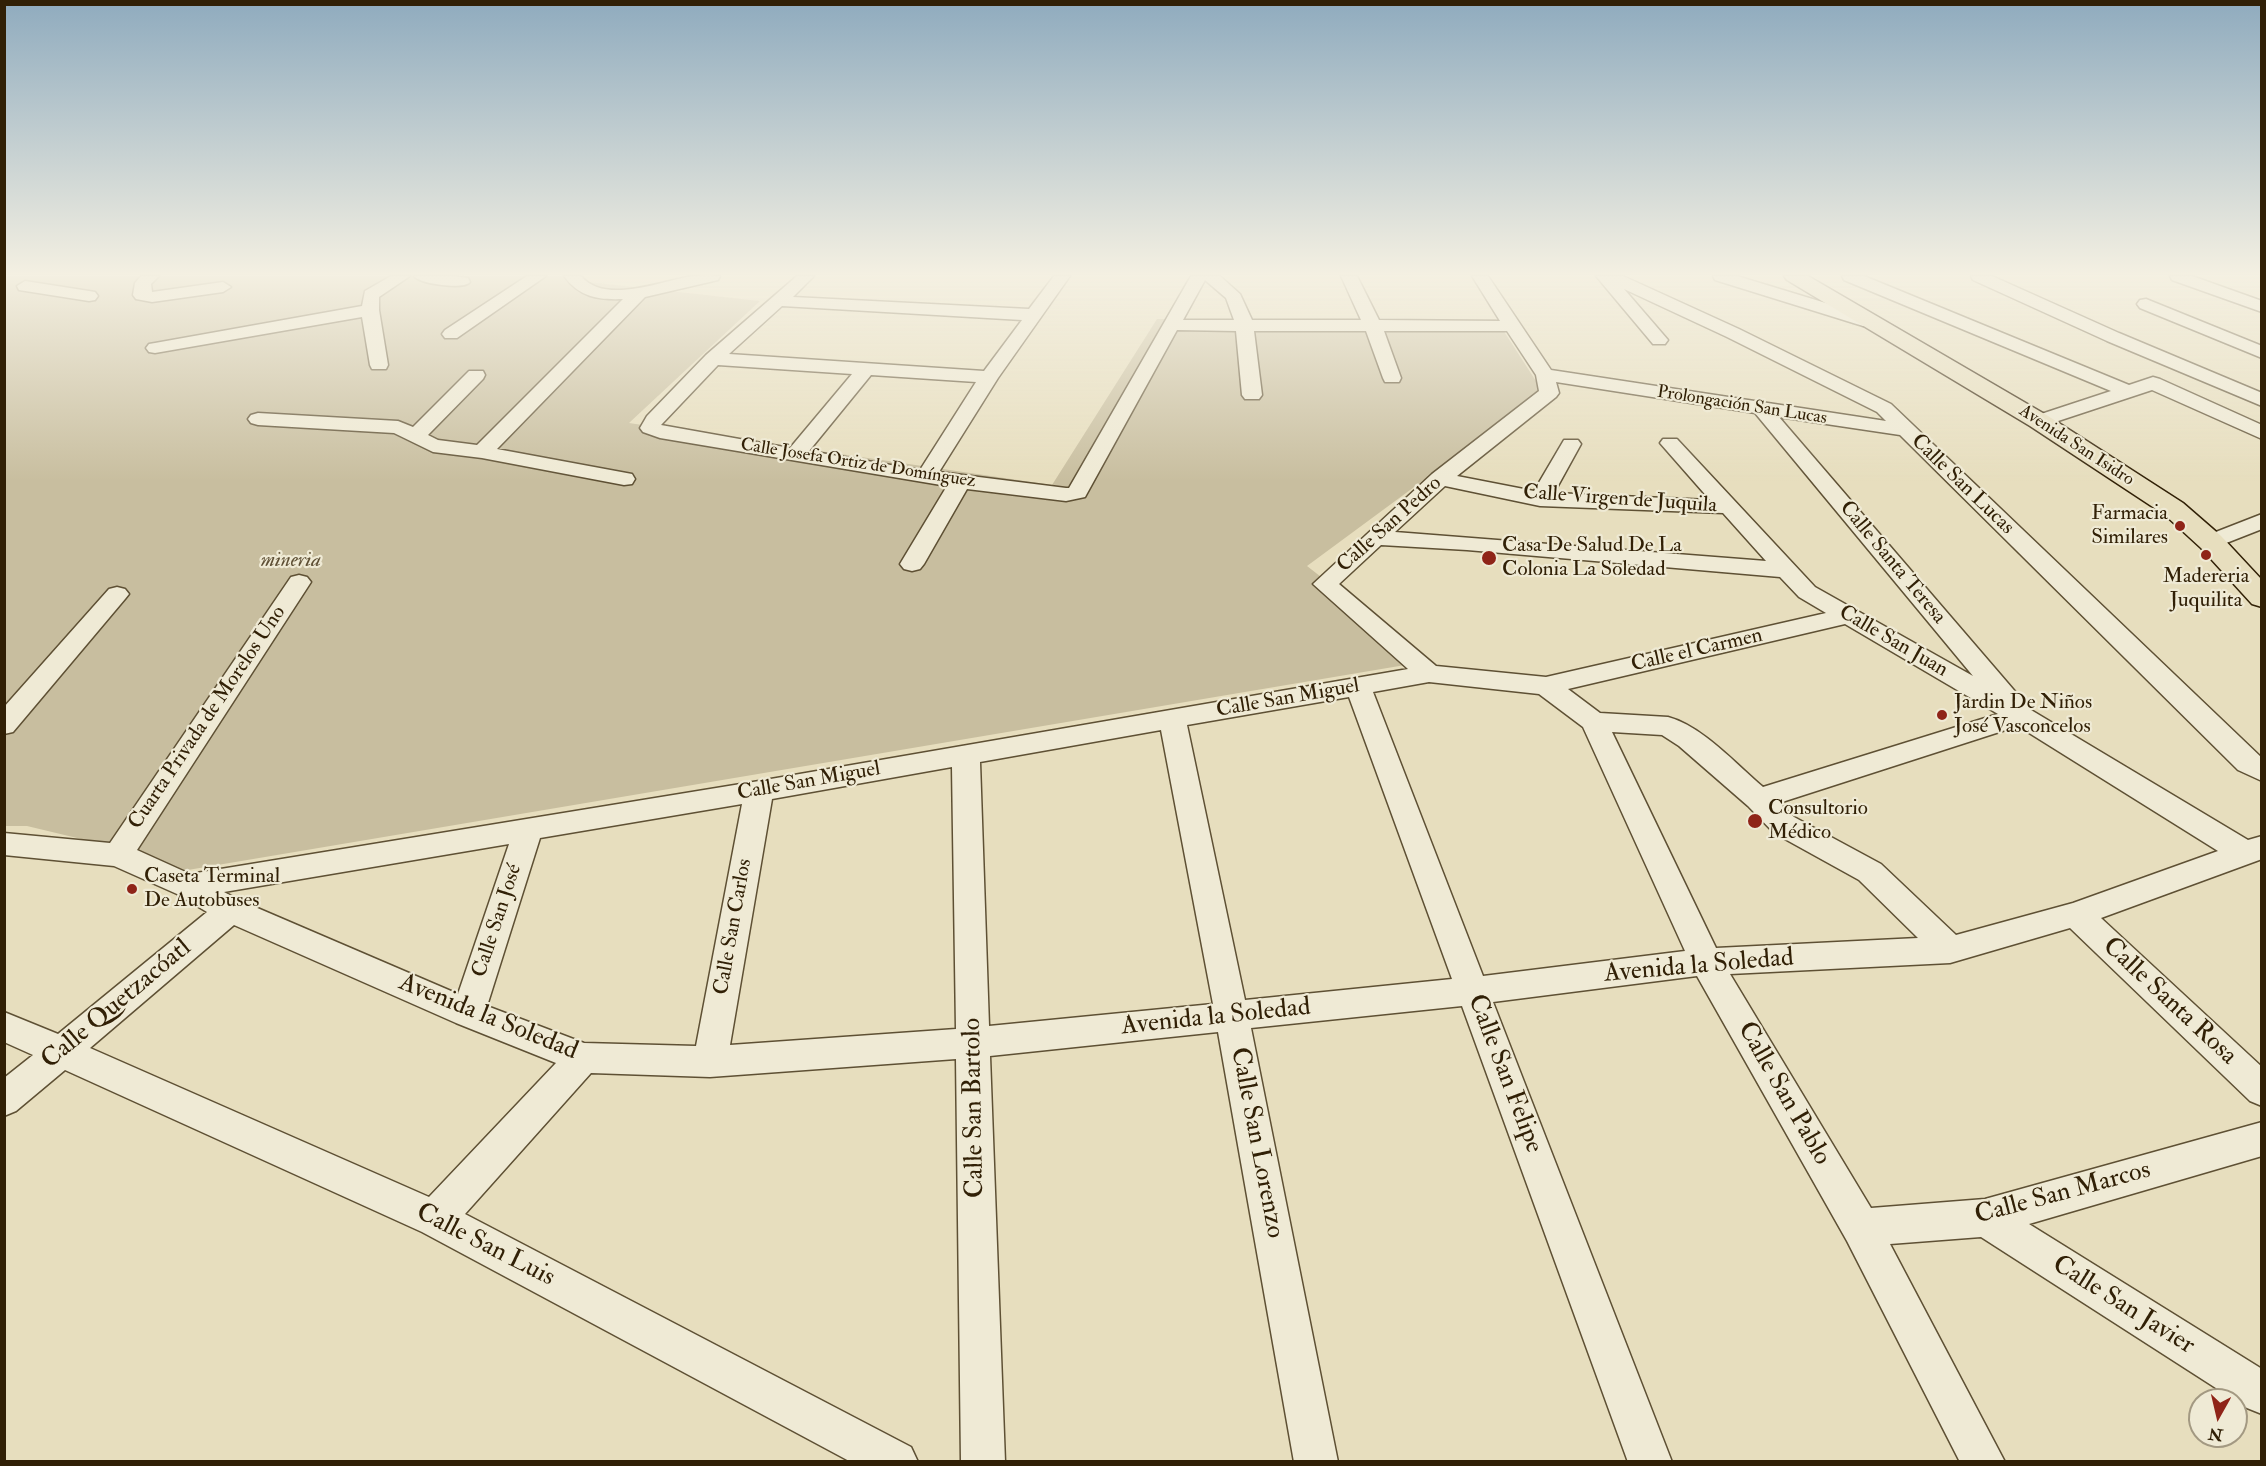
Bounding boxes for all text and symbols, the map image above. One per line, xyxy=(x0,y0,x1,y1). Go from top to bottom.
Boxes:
street label: Prolongación San Lucas xyxy=(1656,382,1828,430)
street label: Avenida San Isidro xyxy=(2014,401,2138,491)
street label: Calle San Lucas xyxy=(1905,429,2019,541)
street label: Calle Josefa Ortiz de Domínguez xyxy=(739,435,977,493)
street label: Calle San Pedro xyxy=(1332,471,1448,579)
street label: Calle Virgen de Juquila xyxy=(1522,481,1718,519)
street label: Calle Santa Teresa xyxy=(1833,496,1951,630)
place label: Farmacia Similares xyxy=(2091,501,2168,551)
marker: Farmacia Similares xyxy=(2173,519,2187,533)
place label: Casa De Salud De La Colonia La Soledad xyxy=(1502,533,1682,583)
park label: mineria xyxy=(261,548,321,574)
marker: Madereria Juquilita xyxy=(2199,548,2213,562)
marker: Casa De Salud De La Colonia La Soledad xyxy=(1480,549,1498,567)
place label: Madereria Juquilita xyxy=(2163,564,2249,614)
street label: Calle San Juan xyxy=(1834,601,1952,683)
street label: Cuarta Privada de Morelos Uno xyxy=(124,602,292,834)
street label: Calle el Carmen xyxy=(1629,624,1765,678)
street label: Calle San Miguel xyxy=(1215,674,1361,724)
place label: Jardin De Niños José Vasconcelos xyxy=(1954,690,2092,740)
marker: Jardin De Niños José Vasconcelos xyxy=(1935,708,1949,722)
street label: Calle San Miguel xyxy=(736,757,882,807)
place label: Consultorio Médico xyxy=(1768,796,1868,846)
marker: Consultorio Médico xyxy=(1746,812,1764,830)
street label: Calle San Carlos xyxy=(710,857,758,997)
street label: Calle San José xyxy=(468,861,528,981)
place label: Caseta Terminal De Autobuses xyxy=(144,864,280,914)
marker: Caseta Terminal De Autobuses xyxy=(125,882,139,896)
street label: Calle Santa Rosa xyxy=(2095,932,2243,1072)
street label: Calle Quetzacóatl xyxy=(36,933,198,1077)
street label: Avenida la Soledad xyxy=(1603,943,1795,991)
street label: Avenida la Soledad xyxy=(394,968,582,1068)
street label: Calle San Felipe xyxy=(1459,990,1549,1158)
street label: Avenida la Soledad xyxy=(1120,993,1312,1043)
street label: Calle San Pablo xyxy=(1729,1017,1837,1171)
street label: Calle San Bartolo xyxy=(958,1018,992,1198)
street label: Calle San Lorenzo xyxy=(1222,1045,1290,1241)
street label: Calle San Marcos xyxy=(1972,1156,2154,1232)
street label: Calle San Luis xyxy=(410,1198,560,1294)
street label: Calle San Javier xyxy=(2046,1250,2200,1362)
north arrow xyxy=(2188,1388,2248,1448)
text: N xyxy=(2207,1423,2224,1445)

